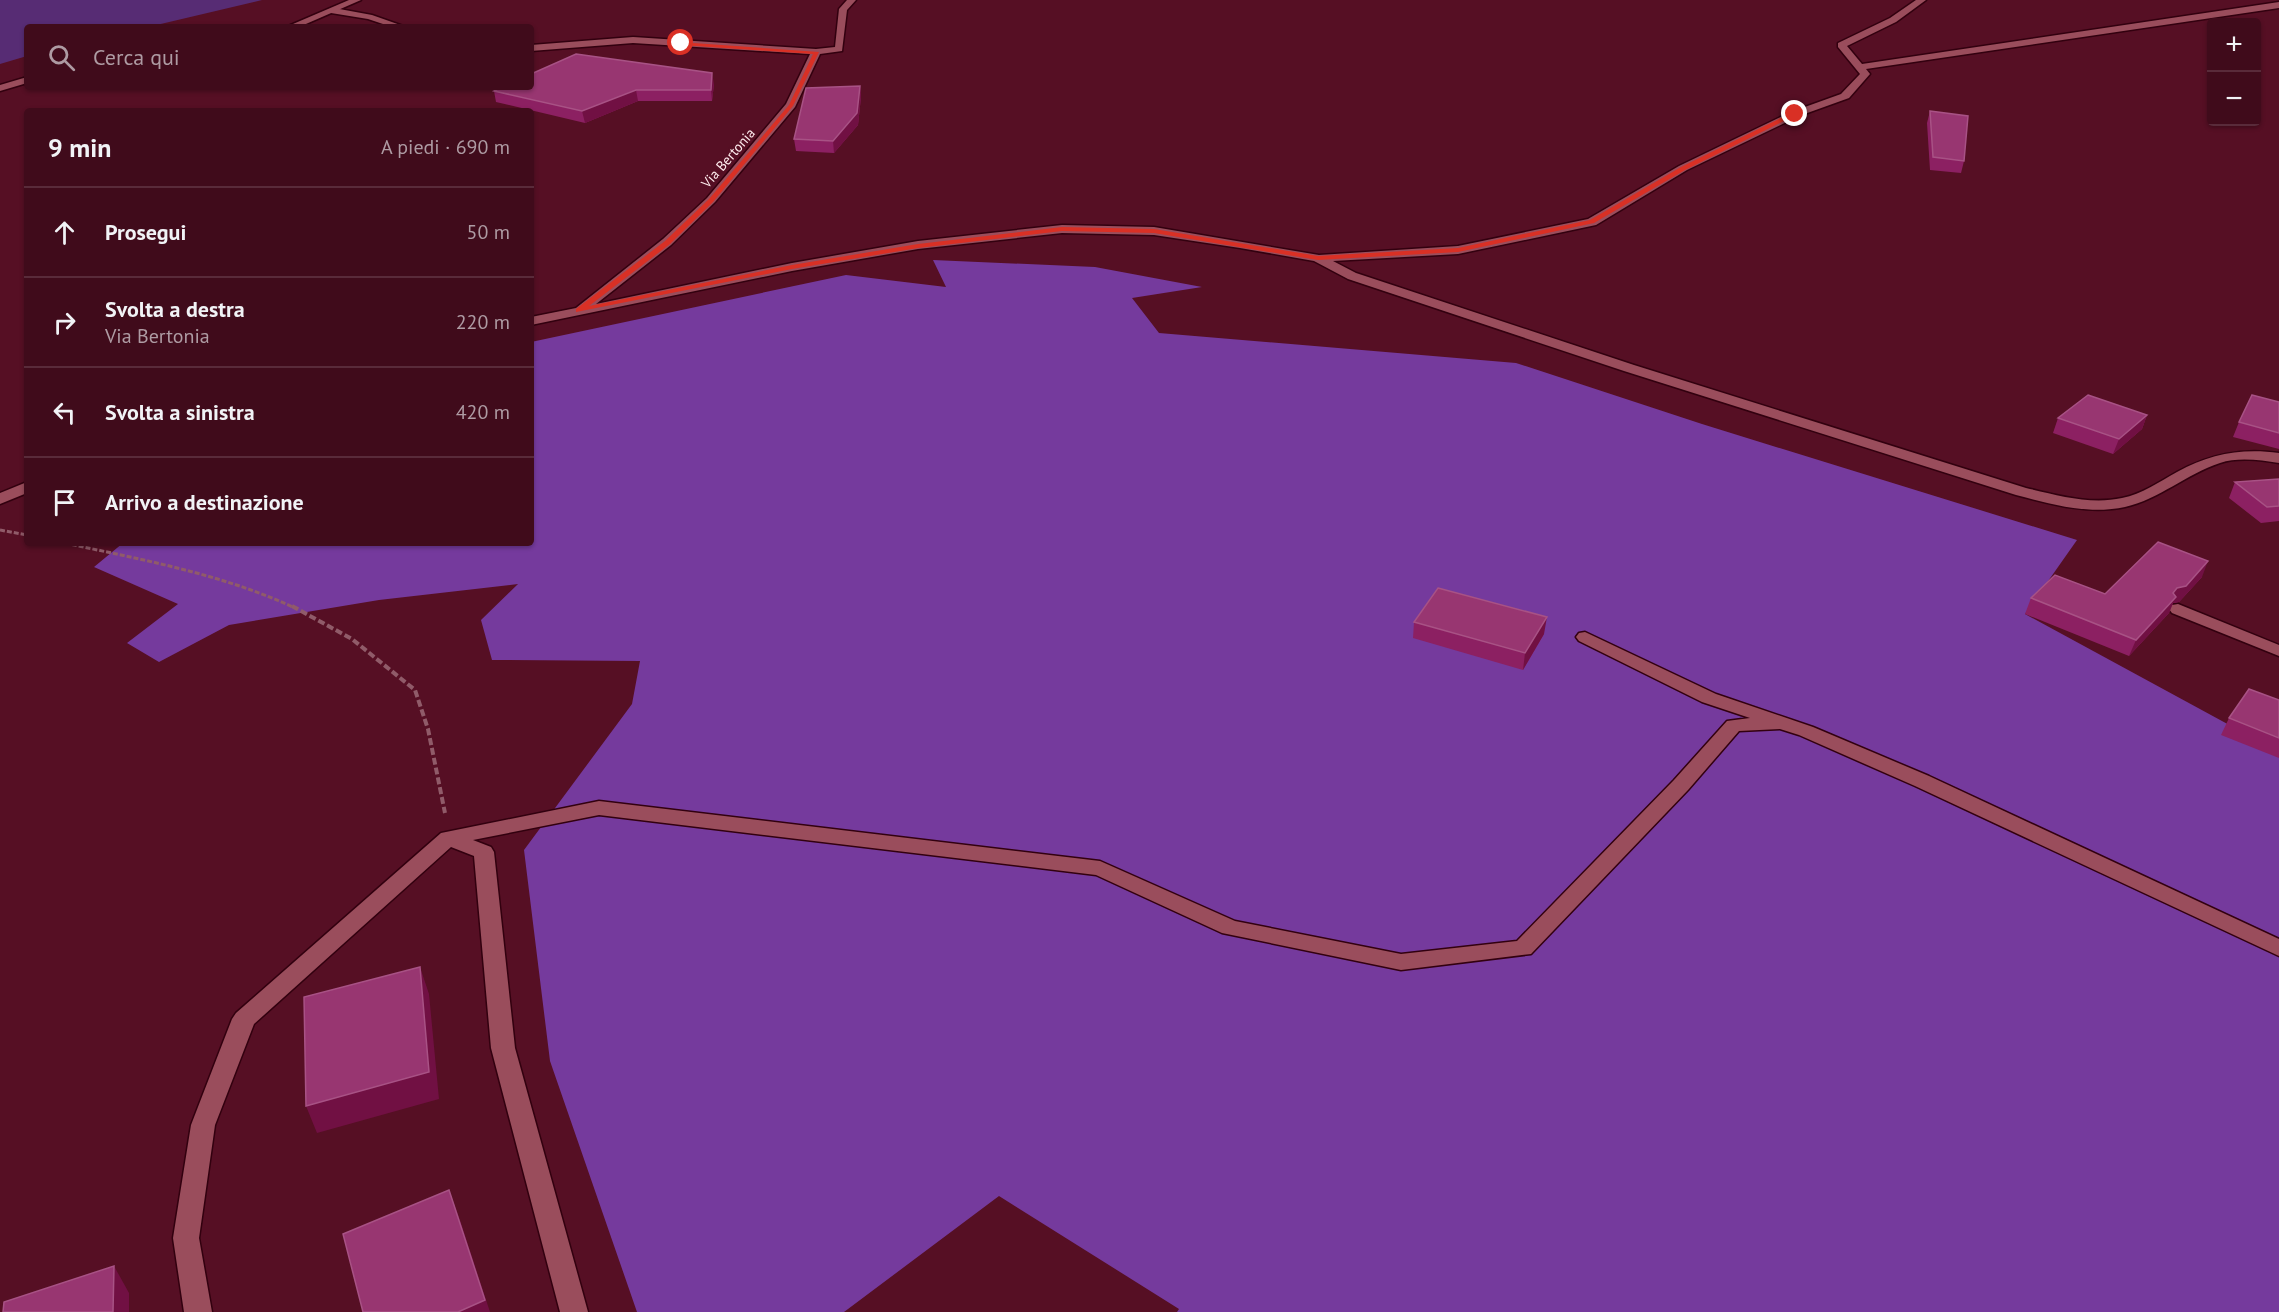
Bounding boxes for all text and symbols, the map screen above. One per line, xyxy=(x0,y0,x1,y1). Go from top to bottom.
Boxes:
map controls xyxy=(2207,18,2261,126)
button: + xyxy=(2207,18,2261,72)
search box xyxy=(24,24,534,90)
route start xyxy=(667,29,693,55)
icon: search xyxy=(45,41,78,74)
text: Cerca qui xyxy=(93,43,180,71)
button: − xyxy=(2207,72,2261,126)
route end xyxy=(1781,100,1807,126)
street label: Via Bertonia xyxy=(697,124,759,192)
text: 9 min xyxy=(48,131,111,164)
text: A piedi · 690 m xyxy=(381,134,510,160)
icon: ahead xyxy=(48,216,81,249)
text: Prosegui xyxy=(105,218,186,246)
text: 50 m xyxy=(467,219,510,245)
text: Svolta a destra xyxy=(105,295,245,323)
icon: right xyxy=(48,306,81,339)
text: 220 m xyxy=(456,309,510,335)
text: Via Bertonia xyxy=(105,323,210,349)
icon: left xyxy=(48,396,81,429)
text: Svolta a sinistra xyxy=(105,398,255,426)
text: 420 m xyxy=(456,399,510,425)
icon: arrive xyxy=(48,486,81,519)
text: Arrivo a destinazione xyxy=(105,488,304,516)

